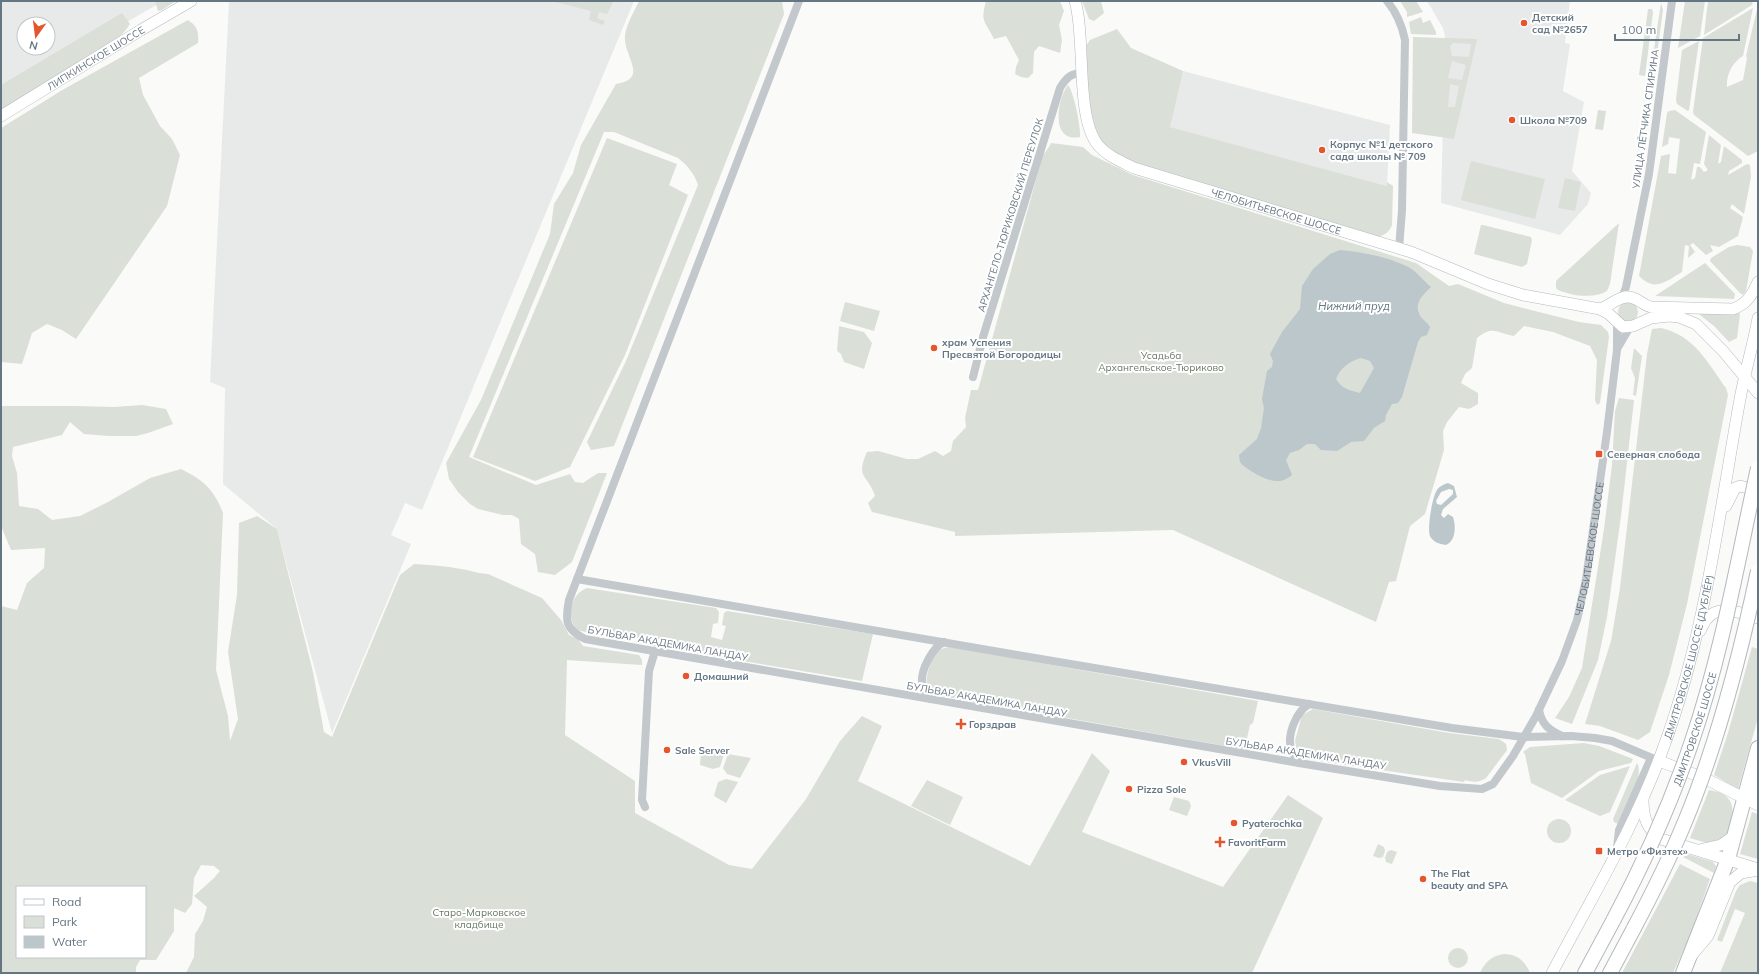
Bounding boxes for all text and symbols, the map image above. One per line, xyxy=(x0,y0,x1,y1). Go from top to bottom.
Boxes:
place label: Детский сад №2657 xyxy=(1532,11,1588,36)
north arrow xyxy=(16,16,56,56)
scale bar xyxy=(1615,16,1739,42)
marker: Детский сад №2657 xyxy=(1519,18,1529,28)
text: 100 m xyxy=(1621,22,1656,37)
street label: ЛИПКИНСКОЕ ШОССЕ xyxy=(45,23,147,93)
text: N xyxy=(28,38,39,54)
street label: УЛИЦА ЛЁТЧИКА СПИРИНА xyxy=(1629,48,1662,191)
place label: Школа №709 xyxy=(1520,114,1587,127)
marker: Школа №709 xyxy=(1507,115,1517,125)
street label: АРХАНГЕЛО-ТЮРИКОВСКИЙ ПЕРЕУЛОК xyxy=(975,116,1046,314)
place label: Корпус №1 детского сада школы № 709 xyxy=(1330,138,1433,163)
marker: Корпус №1 детского сада школы № 709 xyxy=(1317,145,1327,155)
street label: ЧЕЛОБИТЬЕВСКОЕ ШОССЕ xyxy=(1209,186,1343,238)
water label: Нижний пруд xyxy=(1318,299,1390,313)
place label: храм Успения Пресвятой Богородицы xyxy=(941,336,1061,361)
marker: храм Успения Пресвятой Богородицы xyxy=(929,343,939,353)
park label: Усадьба Архангельское-Тюриково xyxy=(1098,349,1224,374)
place label: Северная слобода xyxy=(1607,448,1700,461)
marker: Северная слобода xyxy=(1594,449,1604,459)
street label: ЧЕЛОБИТЬЕВСКОЕ ШОССЕ xyxy=(1572,481,1607,617)
street label: ДМИТРОВСКОЕ ШОССЕ (ДУБЛЁР) xyxy=(1662,574,1714,740)
street label: БУЛЬВАР АКАДЕМИКА ЛАНДАУ xyxy=(587,623,749,664)
place label: Домашний xyxy=(694,670,749,683)
street label: ДМИТРОВСКОЕ ШОССЕ xyxy=(1671,670,1717,786)
marker: Домашний xyxy=(681,671,691,681)
street label: БУЛЬВАР АКАДЕМИКА ЛАНДАУ xyxy=(906,679,1068,720)
place label: Горздрав xyxy=(969,718,1016,731)
marker: Горздрав xyxy=(956,719,966,729)
street label: БУЛЬВАР АКАДЕМИКА ЛАНДАУ xyxy=(1225,734,1388,773)
place label: Sale Server xyxy=(675,744,729,757)
marker: Sale Server xyxy=(662,745,672,755)
place label: VkusVill xyxy=(1191,756,1231,769)
marker: VkusVill xyxy=(1179,757,1189,767)
place label: Pizza Sole xyxy=(1137,783,1187,796)
marker: Pizza Sole xyxy=(1124,784,1134,794)
place label: Pyaterochka xyxy=(1242,817,1302,830)
marker: Pyaterochka xyxy=(1229,818,1239,828)
place label: FavoritFarm xyxy=(1228,836,1286,849)
marker: FavoritFarm xyxy=(1215,837,1225,847)
place label: Метро «Физтех» xyxy=(1607,845,1688,858)
marker: Метро «Физтех» xyxy=(1594,846,1604,856)
place label: The Flat beauty and SPA xyxy=(1431,867,1508,892)
marker: The Flat beauty and SPA xyxy=(1418,874,1428,884)
legend xyxy=(16,886,146,958)
text: Road xyxy=(52,894,81,909)
park label: Старо-Марковское кладбище xyxy=(432,906,526,931)
text: Park xyxy=(52,914,78,929)
text: Water xyxy=(52,934,88,949)

